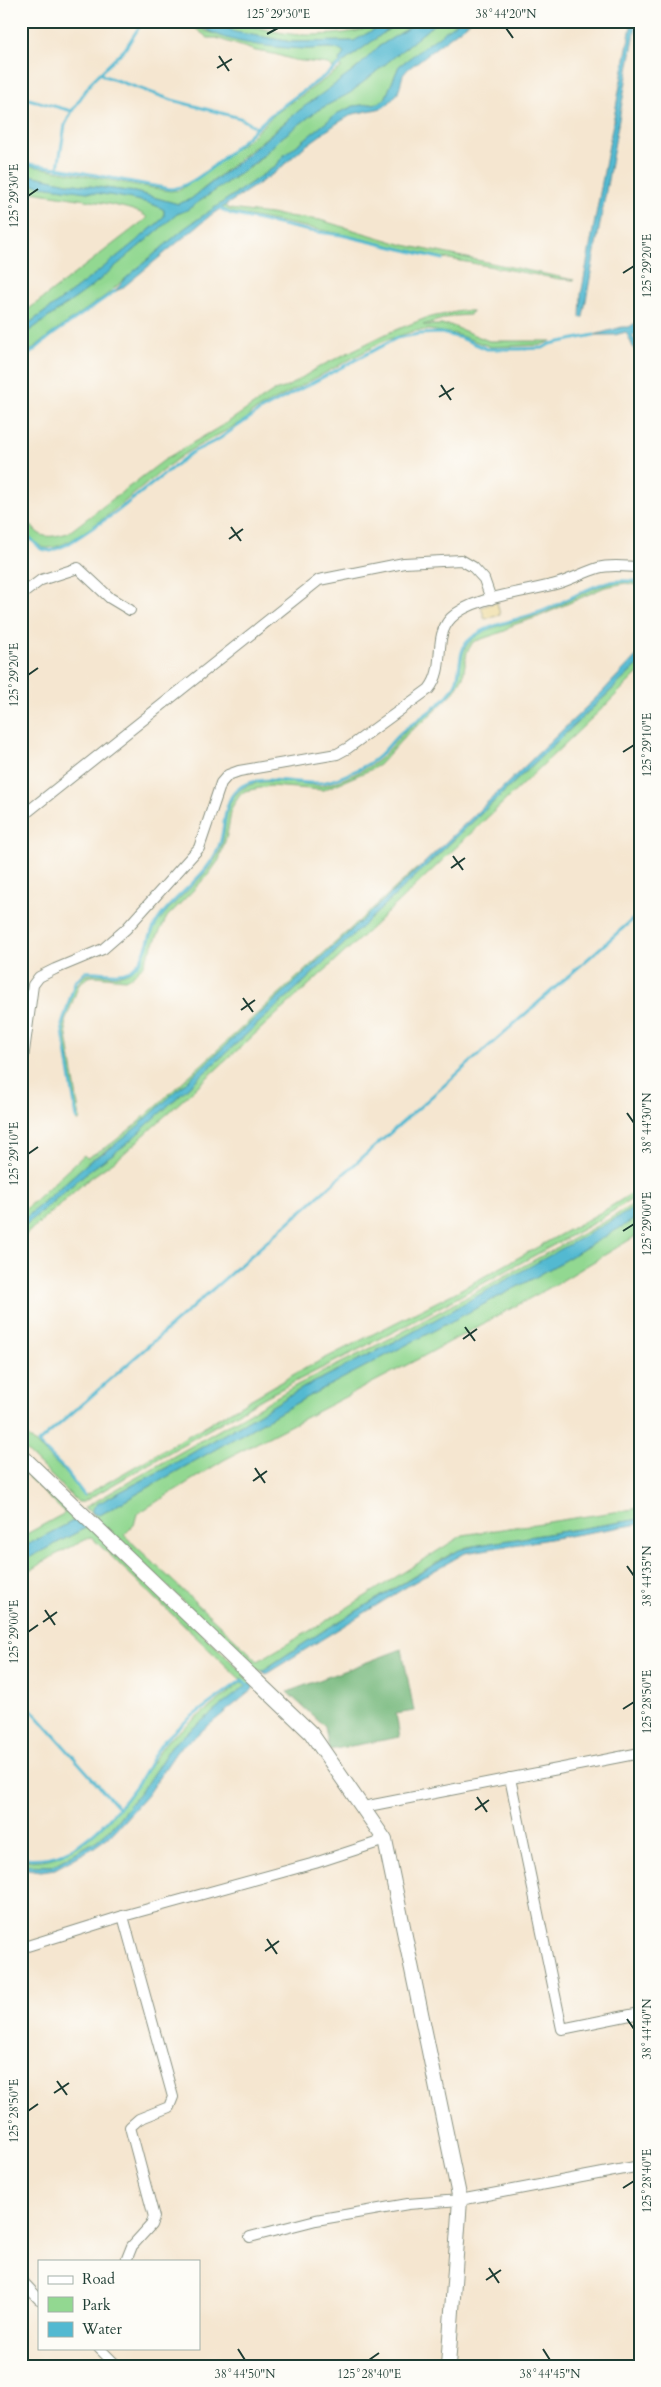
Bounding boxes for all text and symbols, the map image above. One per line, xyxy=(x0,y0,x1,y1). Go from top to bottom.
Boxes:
text: 125°29'30"E xyxy=(246,6,310,22)
text: 38°44'20"N xyxy=(476,6,537,22)
text: 125°29'30"E xyxy=(6,164,22,228)
text: 125°29'20"E xyxy=(639,234,655,298)
text: 125°29'20"E xyxy=(6,643,22,707)
text: 125°29'10"E xyxy=(639,713,655,777)
text: 38°44'30"N xyxy=(639,1092,655,1153)
text: 125°29'10"E xyxy=(6,1122,22,1186)
text: 125°29'00"E xyxy=(639,1192,655,1256)
text: 38°44'35"N xyxy=(639,1545,655,1606)
text: 125°29'00"E xyxy=(6,1600,22,1664)
text: 125°28'50"E xyxy=(639,1670,655,1734)
text: 38°44'40"N xyxy=(639,1998,655,2059)
text: 125°28'50"E xyxy=(6,2079,22,2143)
text: 125°28'40"E xyxy=(639,2149,655,2213)
legend xyxy=(38,2260,200,2350)
text: Road xyxy=(82,2269,115,2289)
text: Park xyxy=(82,2295,111,2315)
text: Water xyxy=(81,2319,123,2339)
text: 38°44'50"N xyxy=(215,2366,276,2382)
text: 125°28'40"E xyxy=(337,2366,401,2382)
text: 38°44'45"N xyxy=(520,2366,581,2382)

